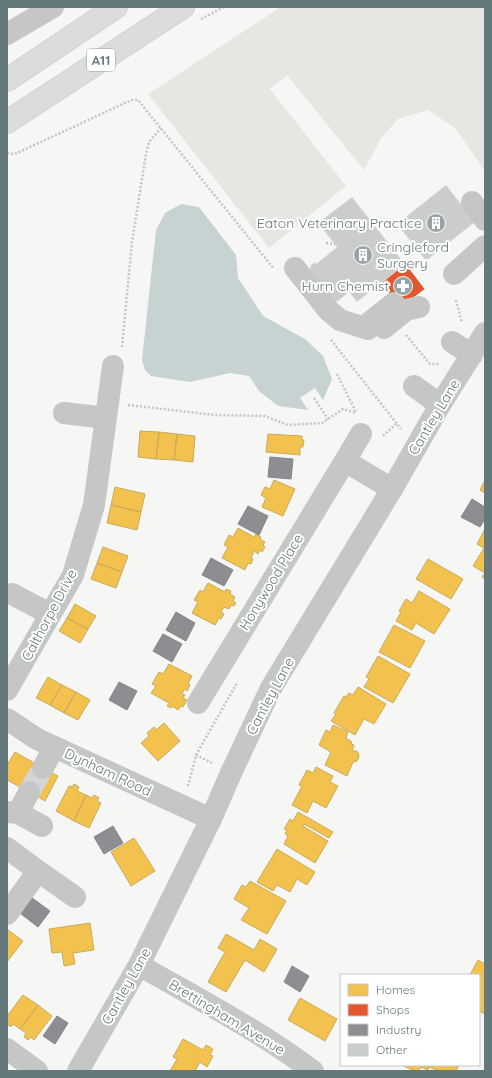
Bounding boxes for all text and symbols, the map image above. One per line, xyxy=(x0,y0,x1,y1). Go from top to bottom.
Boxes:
road number: A11 xyxy=(87,49,115,71)
building icon: Eaton Veterinary Practice xyxy=(425,212,447,234)
place label: Eaton Veterinary Practice xyxy=(257,214,422,232)
place label: Cringleford Surgery xyxy=(377,238,449,272)
building icon: Cringleford Surgery xyxy=(352,244,374,266)
pharmacy icon: Hurn Chemist xyxy=(392,275,414,297)
place label: Hurn Chemist xyxy=(302,277,389,295)
street label: Cantley Lane xyxy=(404,376,464,458)
street label: Honywood Place xyxy=(235,530,307,634)
street label: Calthorpe Drive xyxy=(17,566,81,664)
street label: Cantley Lane xyxy=(242,654,298,738)
street label: Dynham Road xyxy=(62,744,154,800)
street label: Cantley Lane xyxy=(98,944,155,1028)
legend xyxy=(340,974,480,1066)
street label: Brettingham Avenue xyxy=(166,975,288,1059)
text: Homes xyxy=(376,982,416,997)
text: Shops xyxy=(376,1002,410,1017)
text: Industry xyxy=(376,1022,421,1037)
text: Other xyxy=(376,1042,408,1057)

